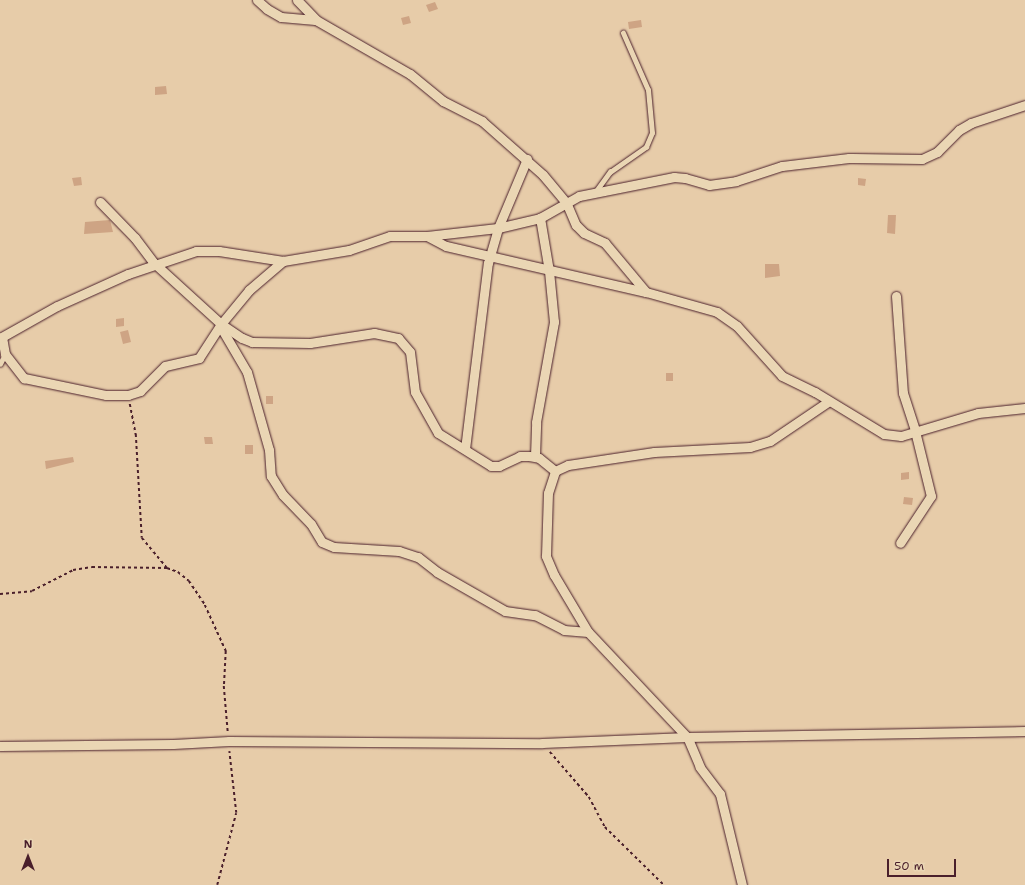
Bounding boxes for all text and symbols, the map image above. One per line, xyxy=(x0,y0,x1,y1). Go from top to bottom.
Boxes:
north arrow xyxy=(8,837,48,877)
text: N xyxy=(24,837,32,852)
scale bar xyxy=(889,851,958,877)
text: 50 m xyxy=(894,858,924,874)

